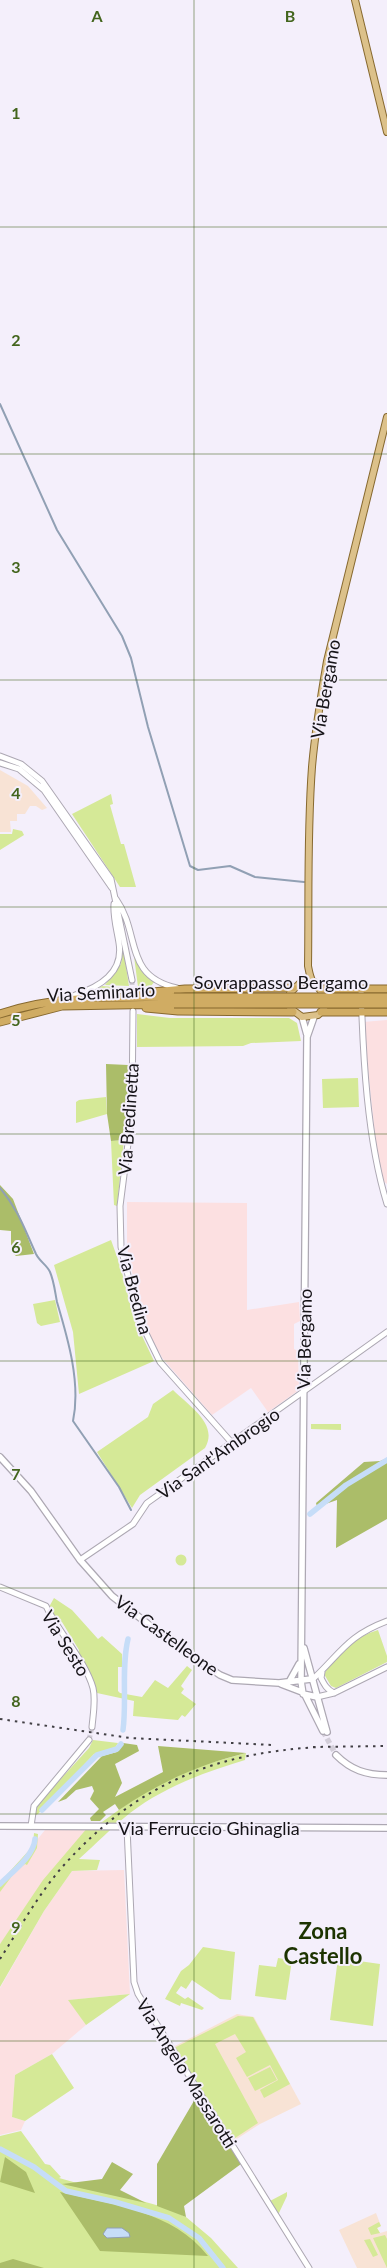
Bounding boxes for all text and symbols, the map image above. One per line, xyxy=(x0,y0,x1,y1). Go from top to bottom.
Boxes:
text: A xyxy=(90,6,103,25)
text: B xyxy=(285,6,295,25)
text: 1 xyxy=(11,103,21,122)
text: 2 xyxy=(11,330,21,349)
text: 3 xyxy=(11,557,21,576)
street label: Via Bergamo xyxy=(305,637,345,741)
text: 4 xyxy=(11,783,21,802)
street label: Sovrappasso Bergamo xyxy=(194,971,368,993)
street label: Via Seminario xyxy=(46,978,156,1006)
text: 5 xyxy=(11,1010,21,1029)
street label: Via Bredinetta xyxy=(113,1062,143,1176)
text: 6 xyxy=(11,1237,21,1256)
street label: Via Bredina xyxy=(113,1243,157,1337)
street label: Via Bergamo xyxy=(292,1288,316,1390)
street label: Via Sant'Ambrogio xyxy=(152,1402,284,1504)
text: 7 xyxy=(11,1464,21,1483)
street label: Via Castelleone xyxy=(111,1590,223,1680)
street label: Via Sesto xyxy=(37,1606,95,1680)
text: 8 xyxy=(11,1691,21,1710)
street label: Via Ferruccio Ghinaglia xyxy=(118,1817,300,1839)
text: 9 xyxy=(11,1917,21,1936)
district label: Zona Castello xyxy=(284,1917,362,1969)
street label: Via Angelo Massarotti xyxy=(132,1994,242,2152)

